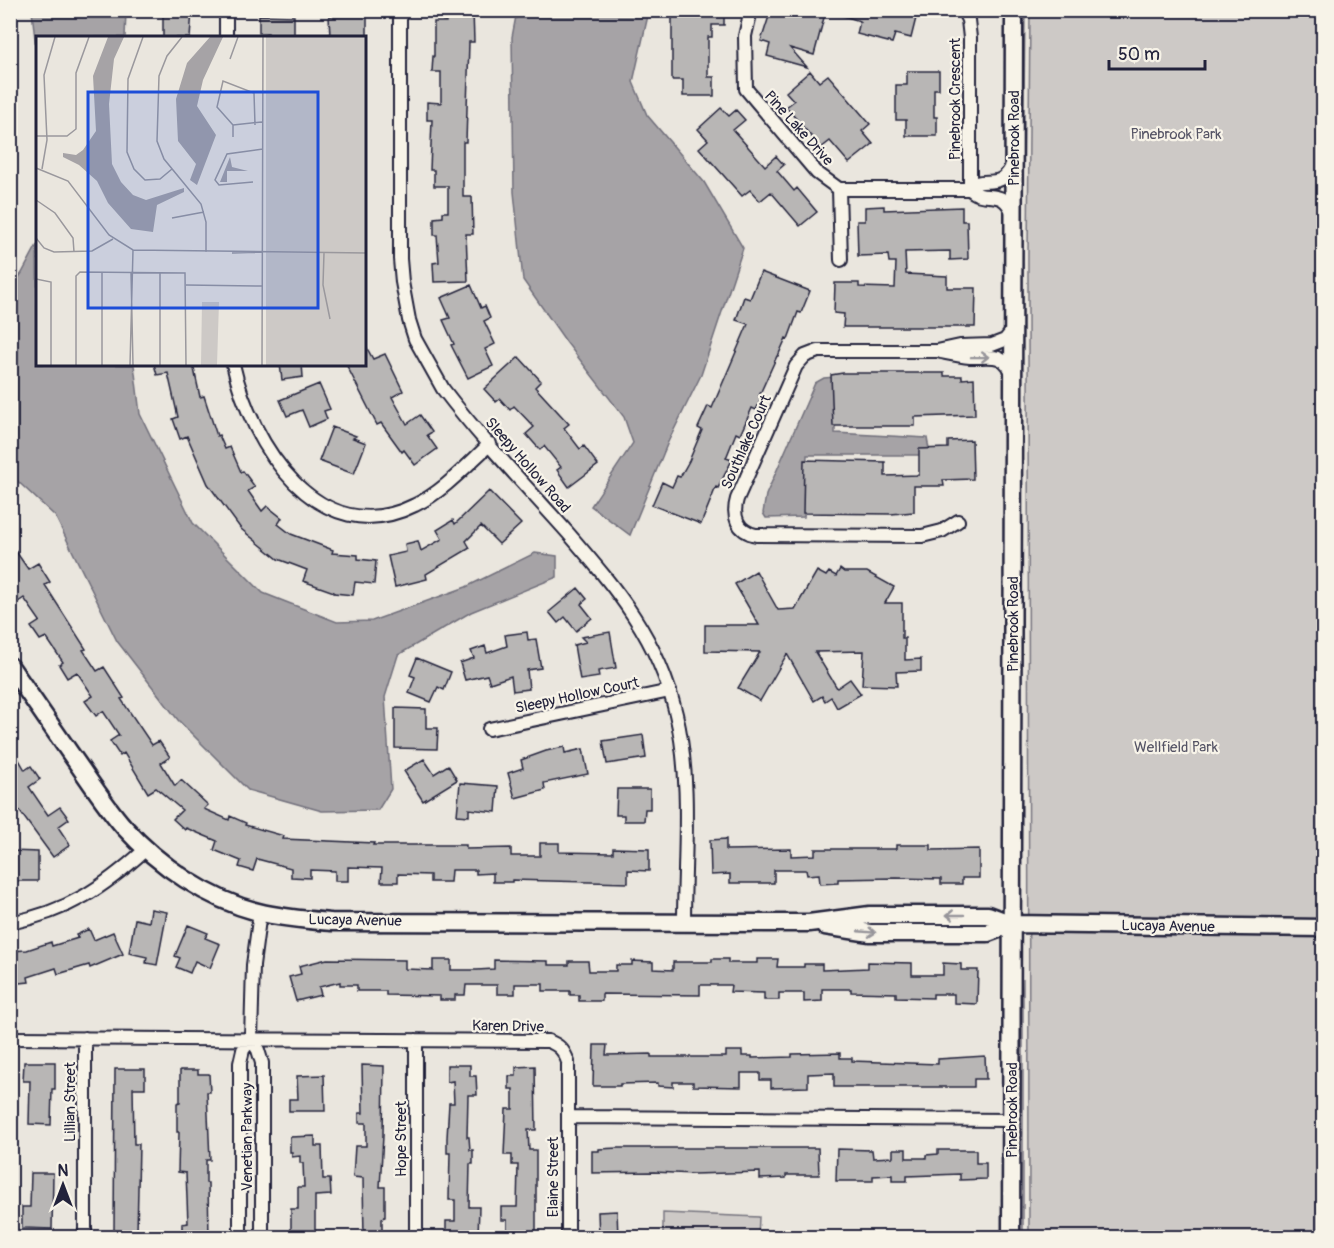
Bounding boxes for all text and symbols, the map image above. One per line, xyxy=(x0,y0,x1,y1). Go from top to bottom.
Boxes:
scale bar xyxy=(1109,33,1205,71)
inset map xyxy=(36,36,366,366)
street label: Pinebrook Crescent xyxy=(946,37,965,160)
text: 50 m xyxy=(1118,43,1160,66)
street label: Pine Lake Drive xyxy=(760,87,838,170)
street label: Pinebrook Road xyxy=(1005,90,1024,186)
park label: Pinebrook Park xyxy=(1131,125,1222,144)
one-way arrow xyxy=(969,351,989,363)
street label: Southlake Court xyxy=(717,391,776,492)
street label: Sleepy Hollow Road xyxy=(481,413,574,517)
street label: Pinebrook Road xyxy=(1004,576,1023,672)
street label: Sleepy Hollow Court xyxy=(513,673,642,718)
park label: Wellfield Park xyxy=(1134,738,1219,757)
one-way arrow xyxy=(946,909,966,921)
street label: Lucaya Avenue xyxy=(308,910,402,931)
street label: Lucaya Avenue xyxy=(1121,916,1215,937)
one-way arrow xyxy=(856,927,876,938)
street label: Karen Drive xyxy=(472,1016,545,1037)
street label: Lillian Street xyxy=(61,1061,80,1142)
street label: Pinebrook Road xyxy=(1003,1062,1022,1158)
street label: Venetian Parkway xyxy=(238,1082,257,1191)
street label: Hope Street xyxy=(392,1100,411,1177)
street label: Elaine Street xyxy=(544,1136,563,1217)
north arrow xyxy=(33,1155,93,1215)
text: N xyxy=(58,1161,69,1181)

